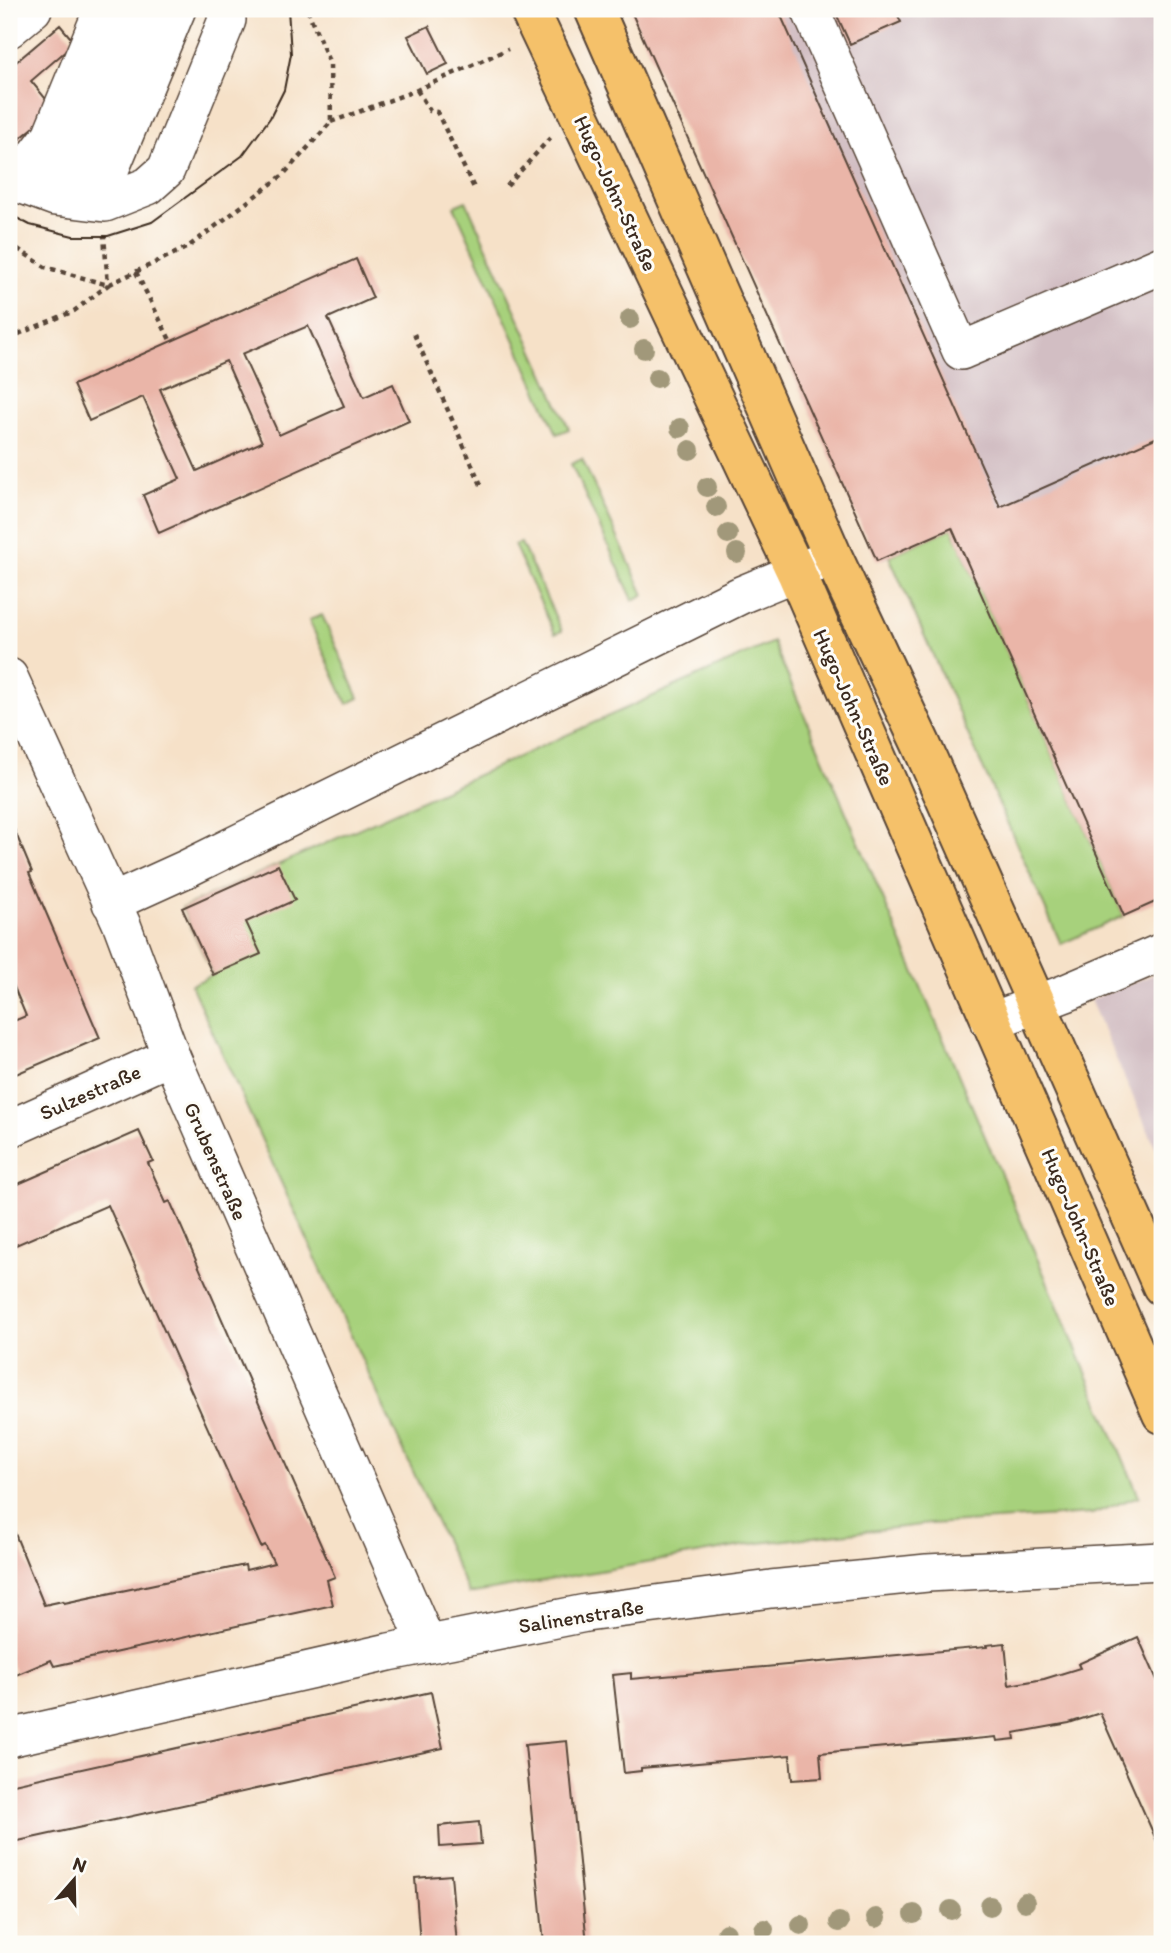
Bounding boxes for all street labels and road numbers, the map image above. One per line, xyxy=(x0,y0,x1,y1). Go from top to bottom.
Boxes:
street label: Hugo-John-Straße xyxy=(569,111,663,275)
street label: Hugo-John-Straße xyxy=(808,625,900,789)
street label: Sulzestraße xyxy=(36,1059,144,1125)
street label: Grubenstraße xyxy=(179,1098,253,1224)
street label: Hugo-John-Straße xyxy=(1037,1144,1125,1310)
street label: Salinenstraße xyxy=(517,1594,646,1638)

